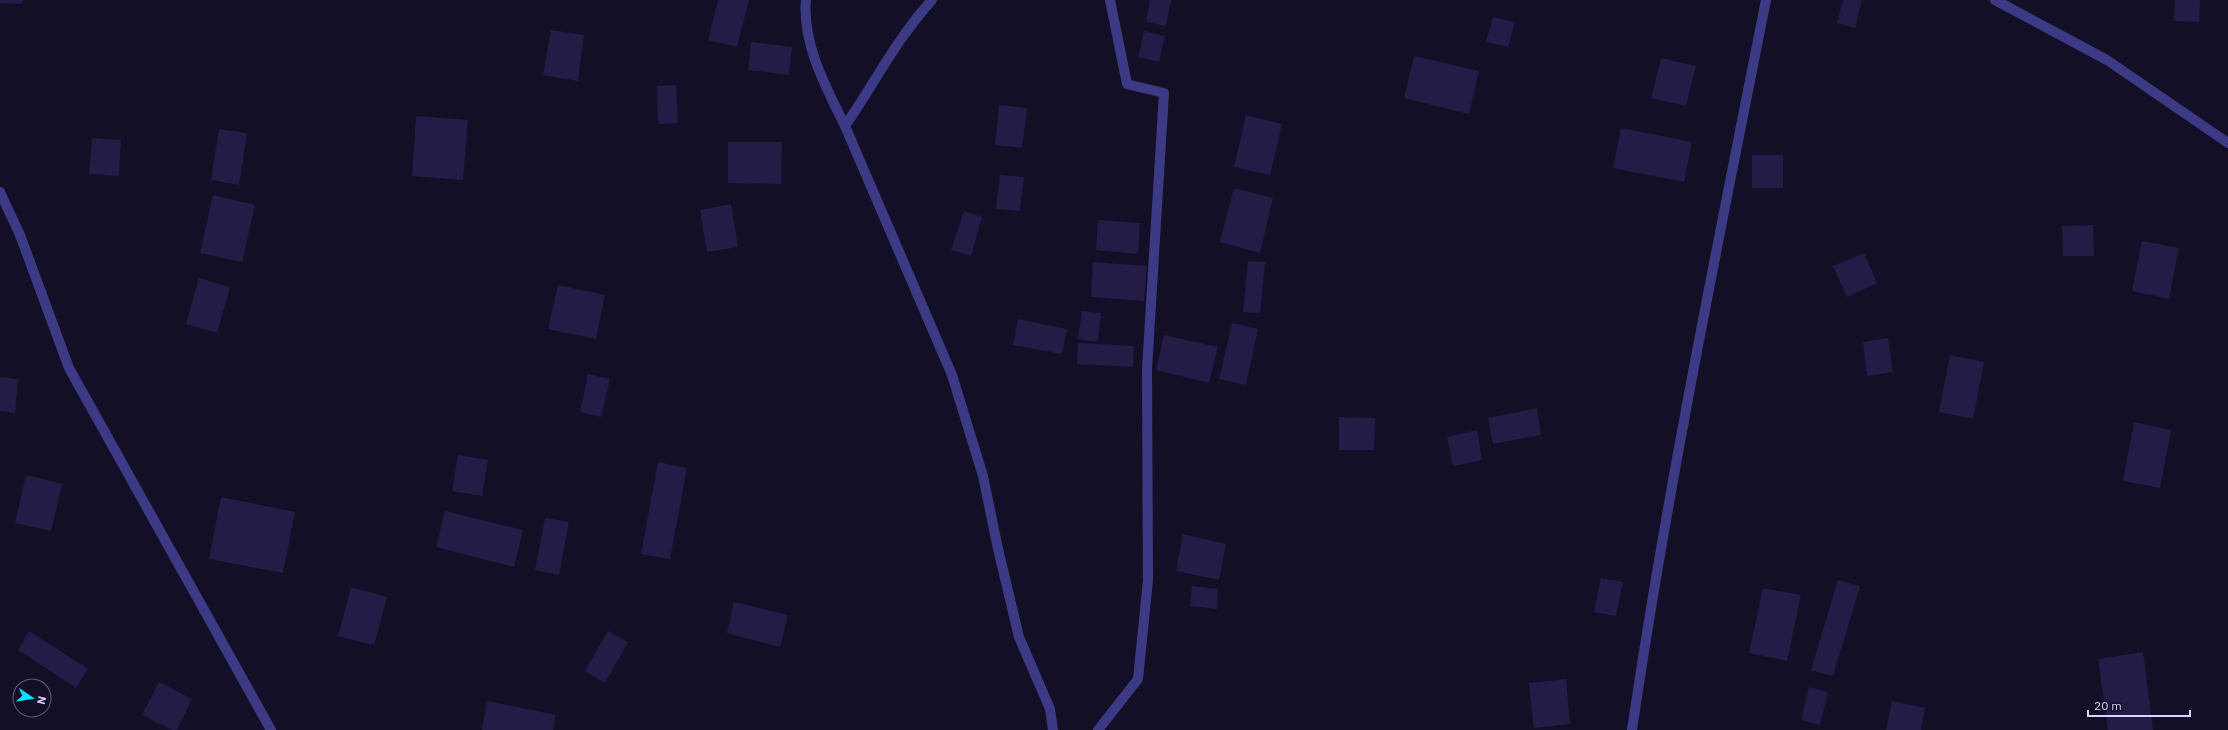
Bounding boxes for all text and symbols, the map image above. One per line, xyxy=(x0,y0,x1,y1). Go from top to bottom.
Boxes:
north arrow xyxy=(12,678,52,718)
scale bar xyxy=(2088,692,2190,718)
text: N xyxy=(34,695,49,706)
text: 20 m xyxy=(2094,698,2122,713)

